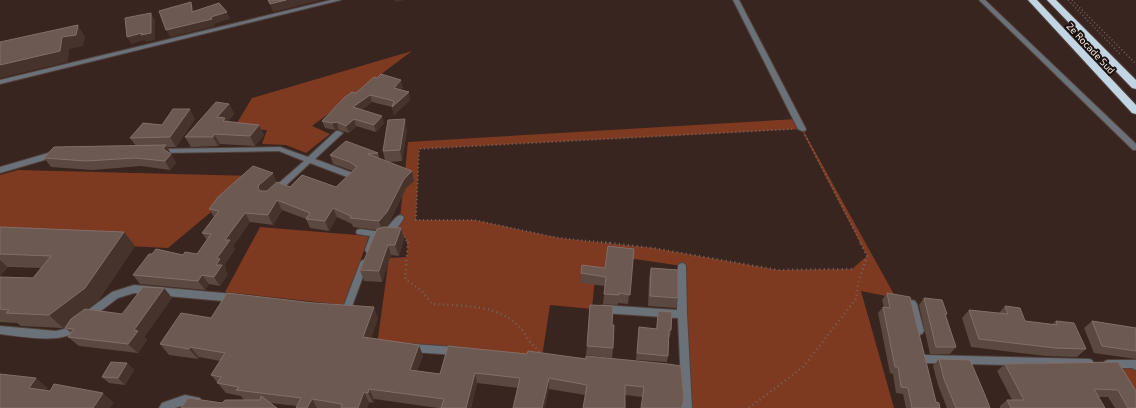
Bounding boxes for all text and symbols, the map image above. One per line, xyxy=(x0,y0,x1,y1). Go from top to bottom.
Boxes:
street label: 2e Rocade Sud xyxy=(1064,20,1118,76)

